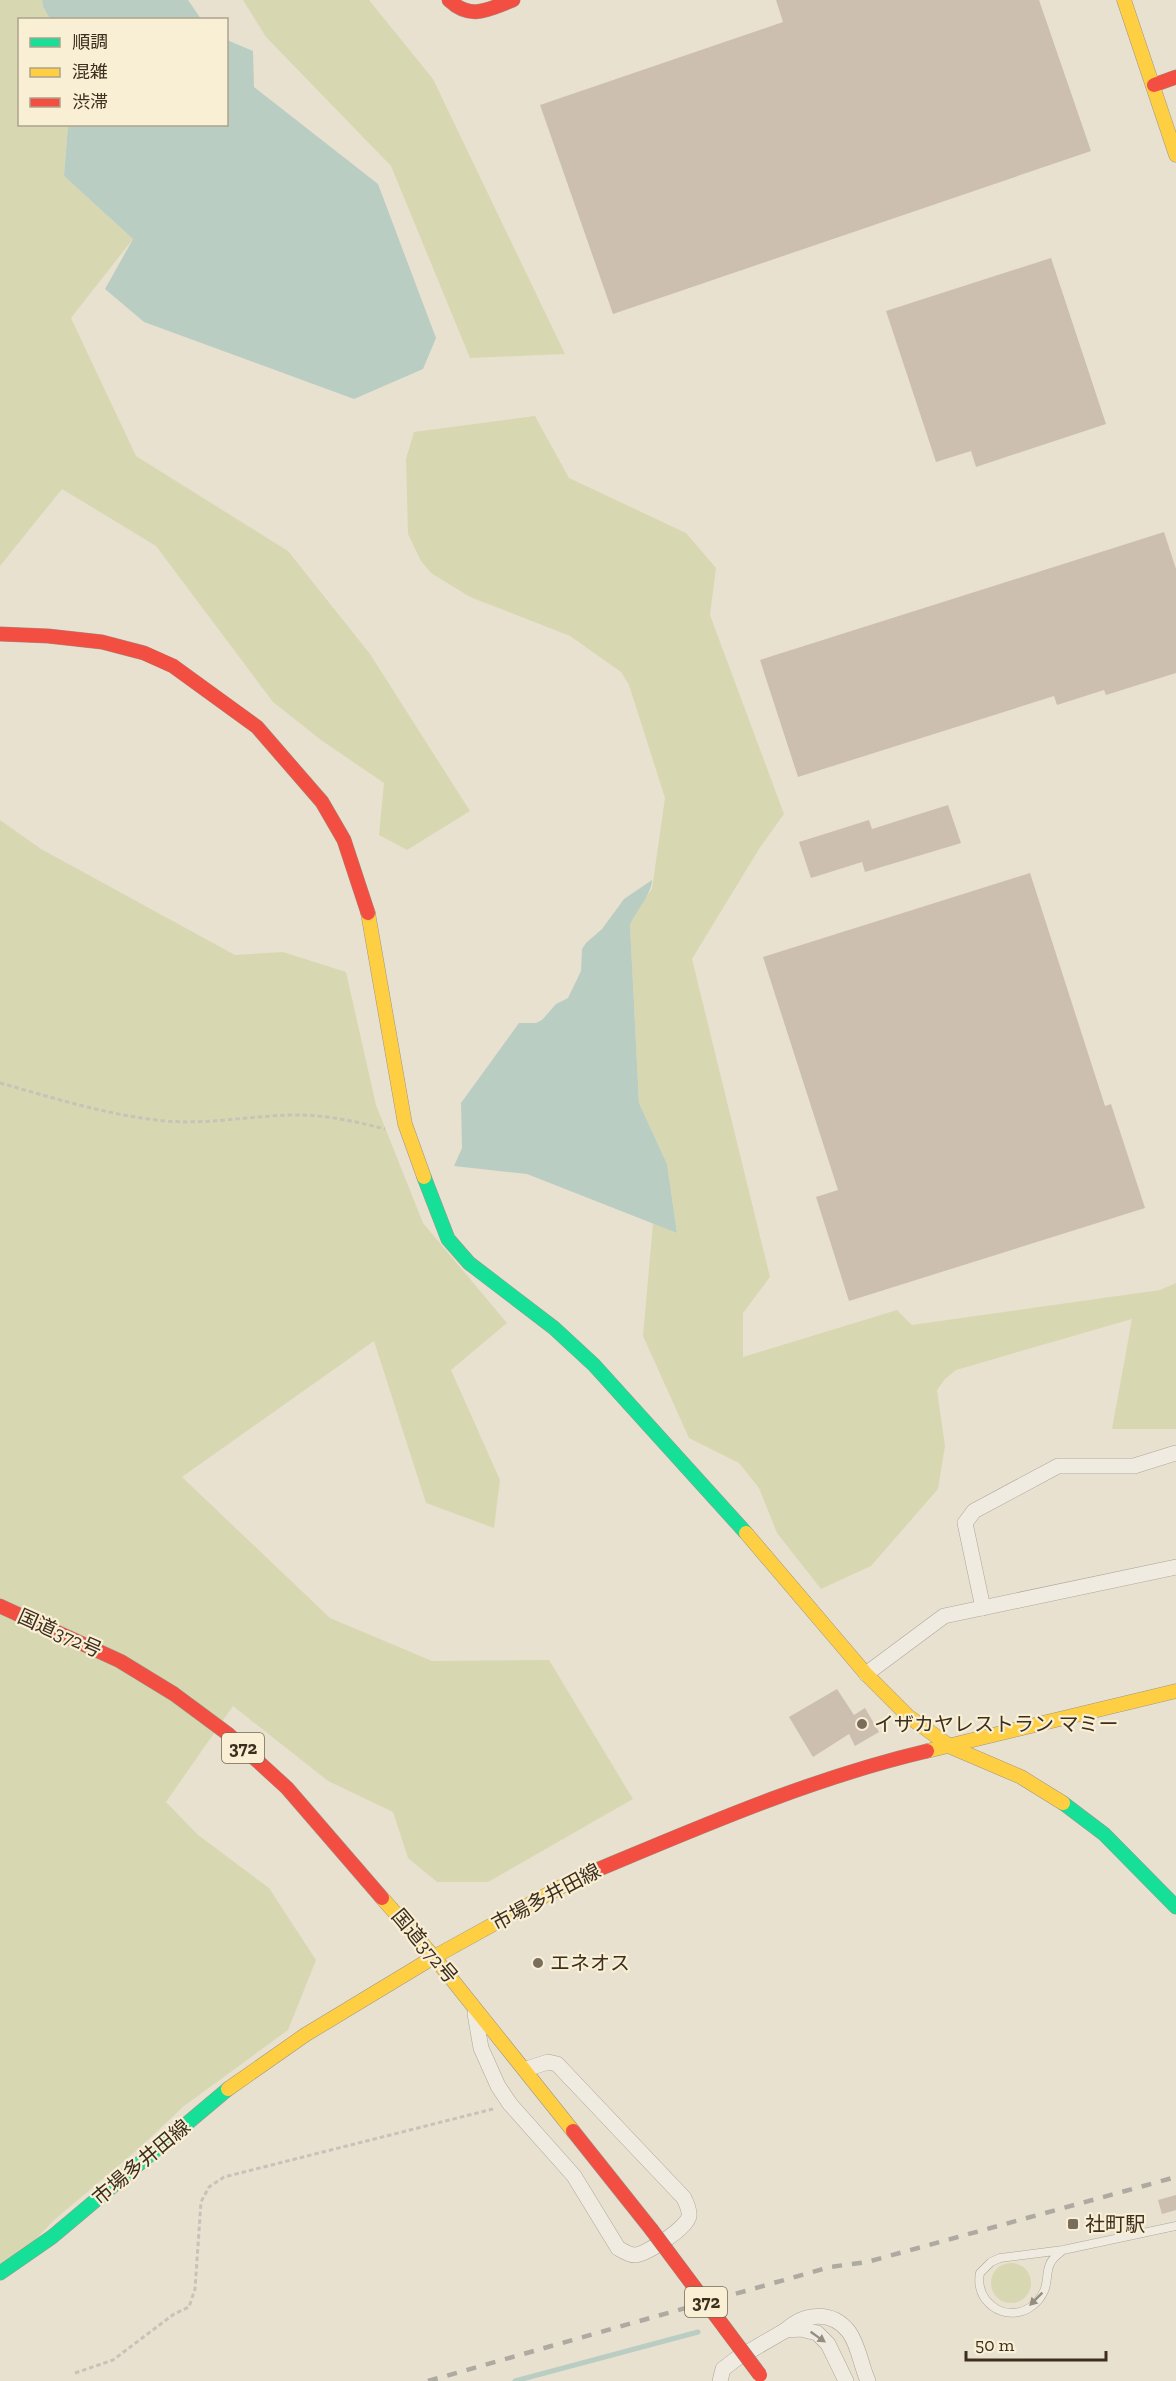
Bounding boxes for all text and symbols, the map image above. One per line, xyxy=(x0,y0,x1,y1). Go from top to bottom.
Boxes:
legend xyxy=(18,18,228,126)
text: 順調 xyxy=(72,31,108,53)
text: 混雑 xyxy=(72,61,108,83)
text: 渋滞 xyxy=(72,91,108,113)
street label: 国道372号 xyxy=(14,1604,106,1662)
place label: イザカヤレストラン マミー xyxy=(874,1712,1119,1736)
marker: イザカヤレストラン マミー xyxy=(855,1717,869,1731)
road number: 372 xyxy=(222,1733,264,1763)
street label: 市場多井田線 xyxy=(487,1858,605,1936)
street label: 国道372号 xyxy=(387,1904,463,1988)
place label: エネオス xyxy=(550,1951,630,1975)
marker: エネオス xyxy=(531,1956,545,1970)
street label: 市場多井田線 xyxy=(87,2114,195,2210)
place label: 社町駅 xyxy=(1085,2212,1145,2236)
marker: 社町駅 xyxy=(1066,2217,1080,2231)
road number: 372 xyxy=(685,2287,727,2317)
one-way arrow xyxy=(1030,2292,1044,2306)
scale bar xyxy=(966,2324,1106,2362)
one-way arrow xyxy=(810,2331,826,2343)
text: 50 m xyxy=(975,2334,1015,2356)

